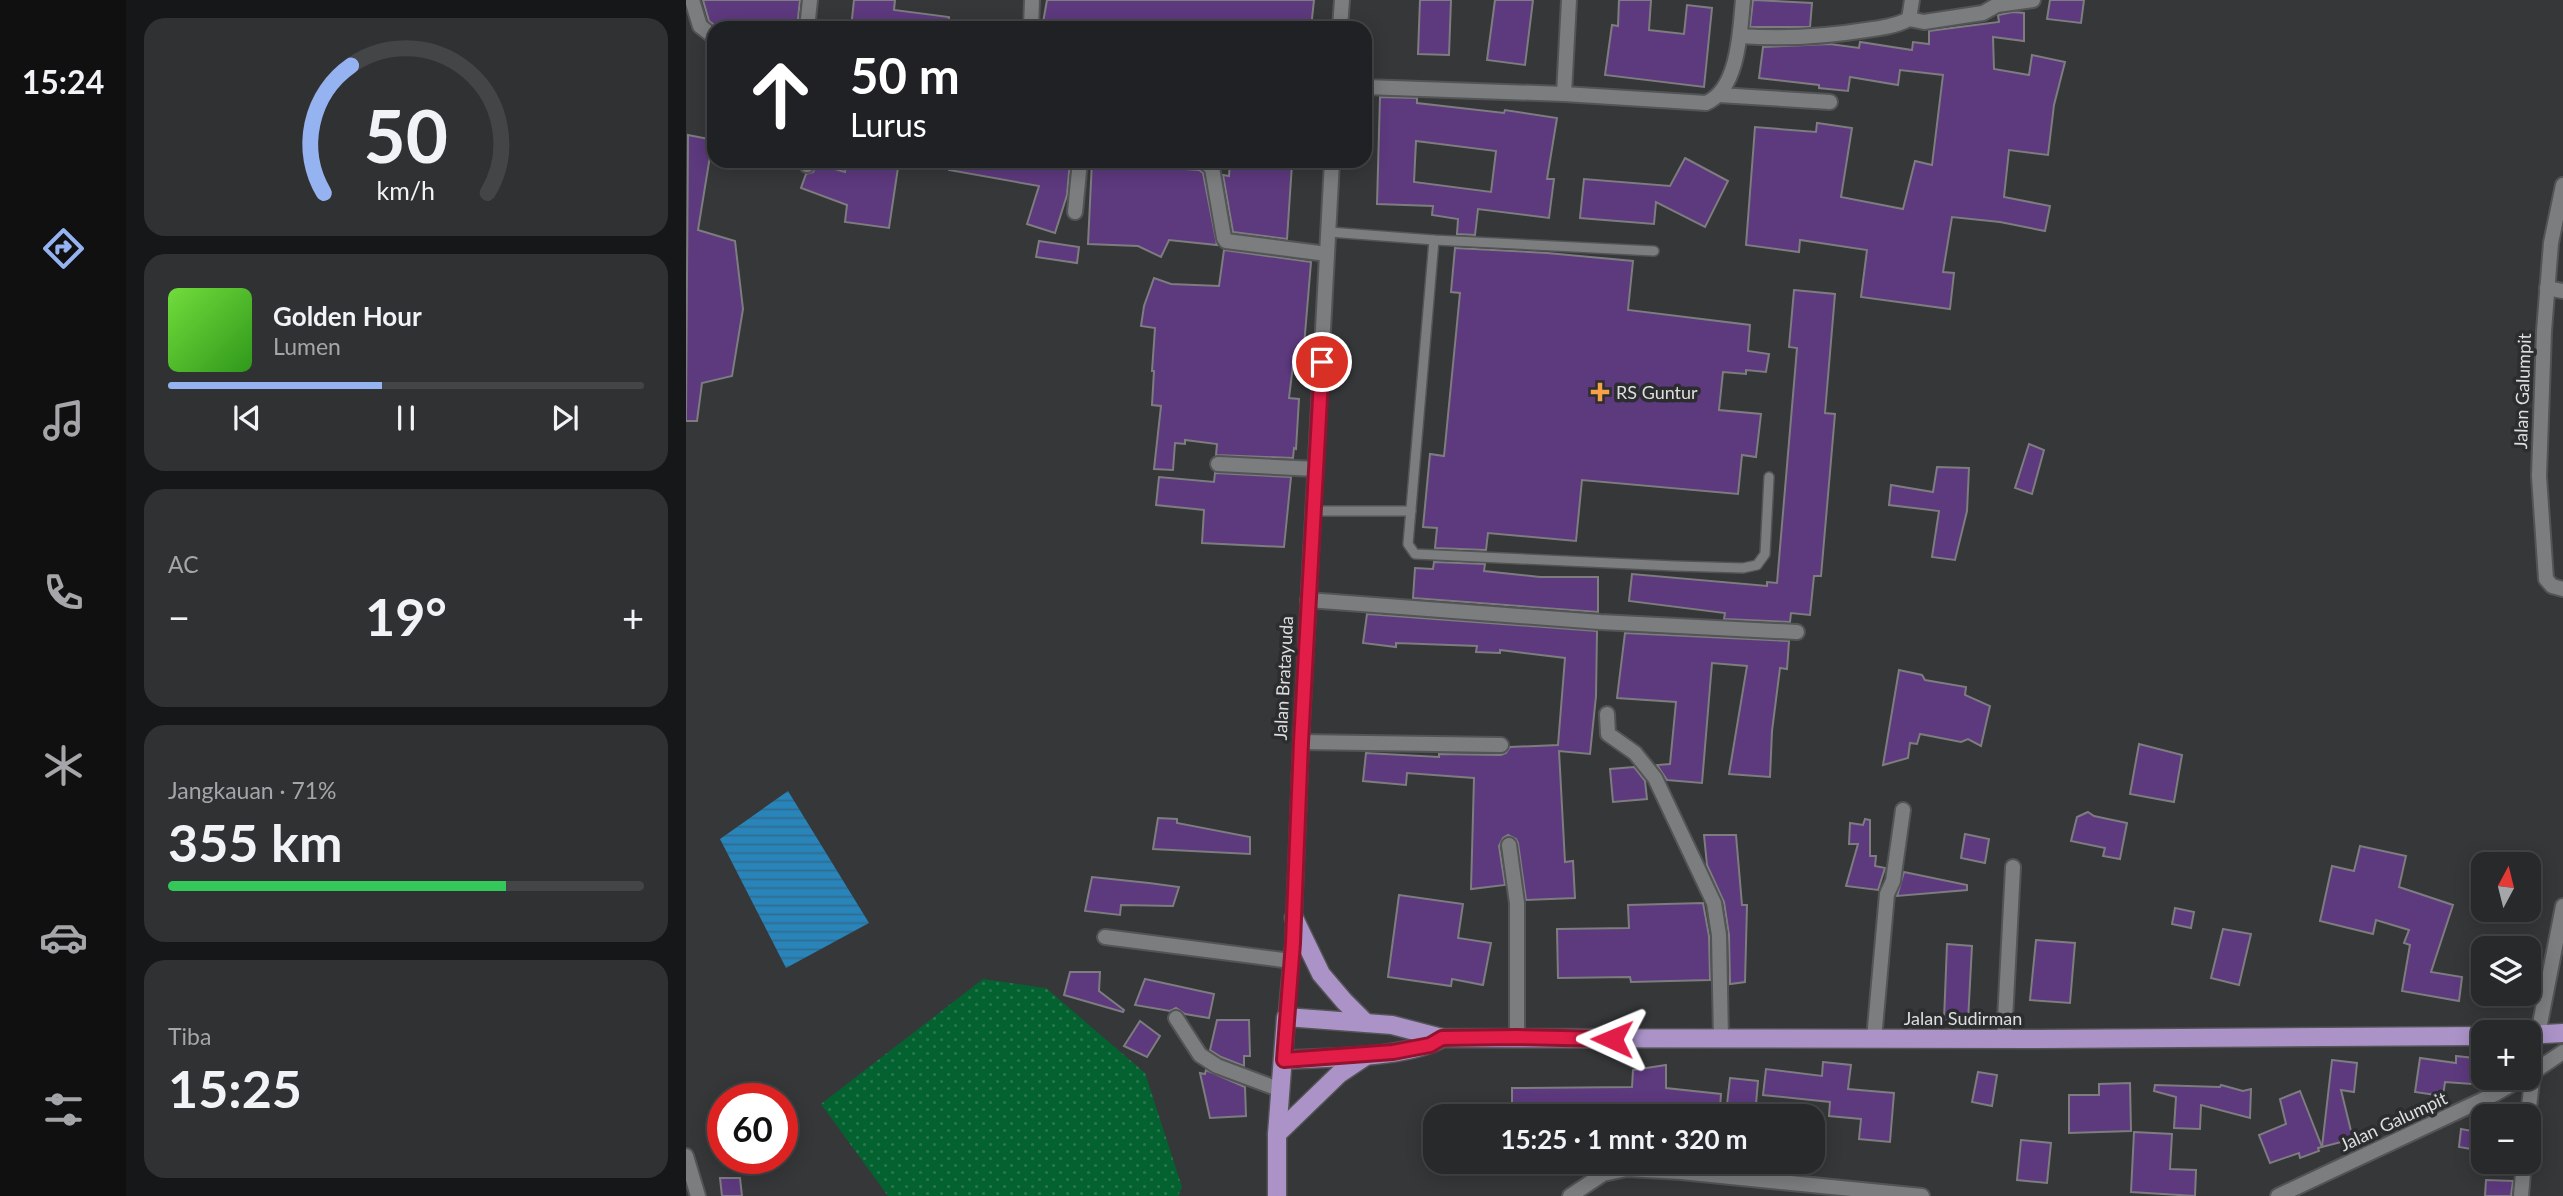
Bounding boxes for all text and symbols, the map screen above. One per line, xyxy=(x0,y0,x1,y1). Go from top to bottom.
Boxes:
text: 50 m xyxy=(850,46,960,104)
icon: ahead xyxy=(735,49,826,140)
text: 15:24 xyxy=(22,62,104,101)
text: 50 xyxy=(364,91,448,179)
text: Lurus xyxy=(850,105,927,144)
text: km/h xyxy=(377,175,435,205)
icon: directions xyxy=(39,224,88,273)
text: Golden Hour xyxy=(273,300,422,332)
text: Lumen xyxy=(273,332,341,360)
pin xyxy=(1292,332,1352,392)
street label: Jalan Galumpit xyxy=(2509,332,2535,449)
icon: arrive xyxy=(1303,343,1341,381)
place label: RS Guntur xyxy=(1616,381,1698,403)
marker: RS Guntur xyxy=(1590,382,1610,402)
icon: music xyxy=(39,396,88,445)
icon: previous xyxy=(228,399,266,437)
icon: pause xyxy=(387,399,425,437)
icon: next xyxy=(546,399,584,437)
text: AC xyxy=(168,550,199,578)
icon: phone xyxy=(39,568,88,617)
text: 19° xyxy=(365,585,447,647)
text: − xyxy=(168,594,190,640)
text: + xyxy=(622,594,644,640)
street label: Jalan Bratayuda xyxy=(1269,615,1297,741)
icon: climate xyxy=(39,741,88,790)
text: Jangkauan · 71% xyxy=(168,776,337,804)
text: 355 km xyxy=(168,811,342,873)
north arrow xyxy=(2471,852,2541,922)
map controls xyxy=(2471,852,2541,1174)
icon: car xyxy=(39,913,88,962)
button: layers xyxy=(2471,936,2541,1006)
position arrow xyxy=(1575,1002,1649,1076)
street label: Jalan Sudirman xyxy=(1904,1007,2022,1029)
button: + xyxy=(2471,1020,2541,1090)
text: Tiba xyxy=(168,1022,211,1050)
text: 15:25 xyxy=(168,1057,302,1119)
speed limit sign: 60 xyxy=(707,1083,798,1174)
icon: filters xyxy=(39,1085,88,1134)
street label: Jalan Galumpit xyxy=(2336,1086,2451,1155)
button: − xyxy=(2471,1104,2541,1174)
text: 15:25 · 1 mnt · 320 m xyxy=(1500,1123,1748,1155)

